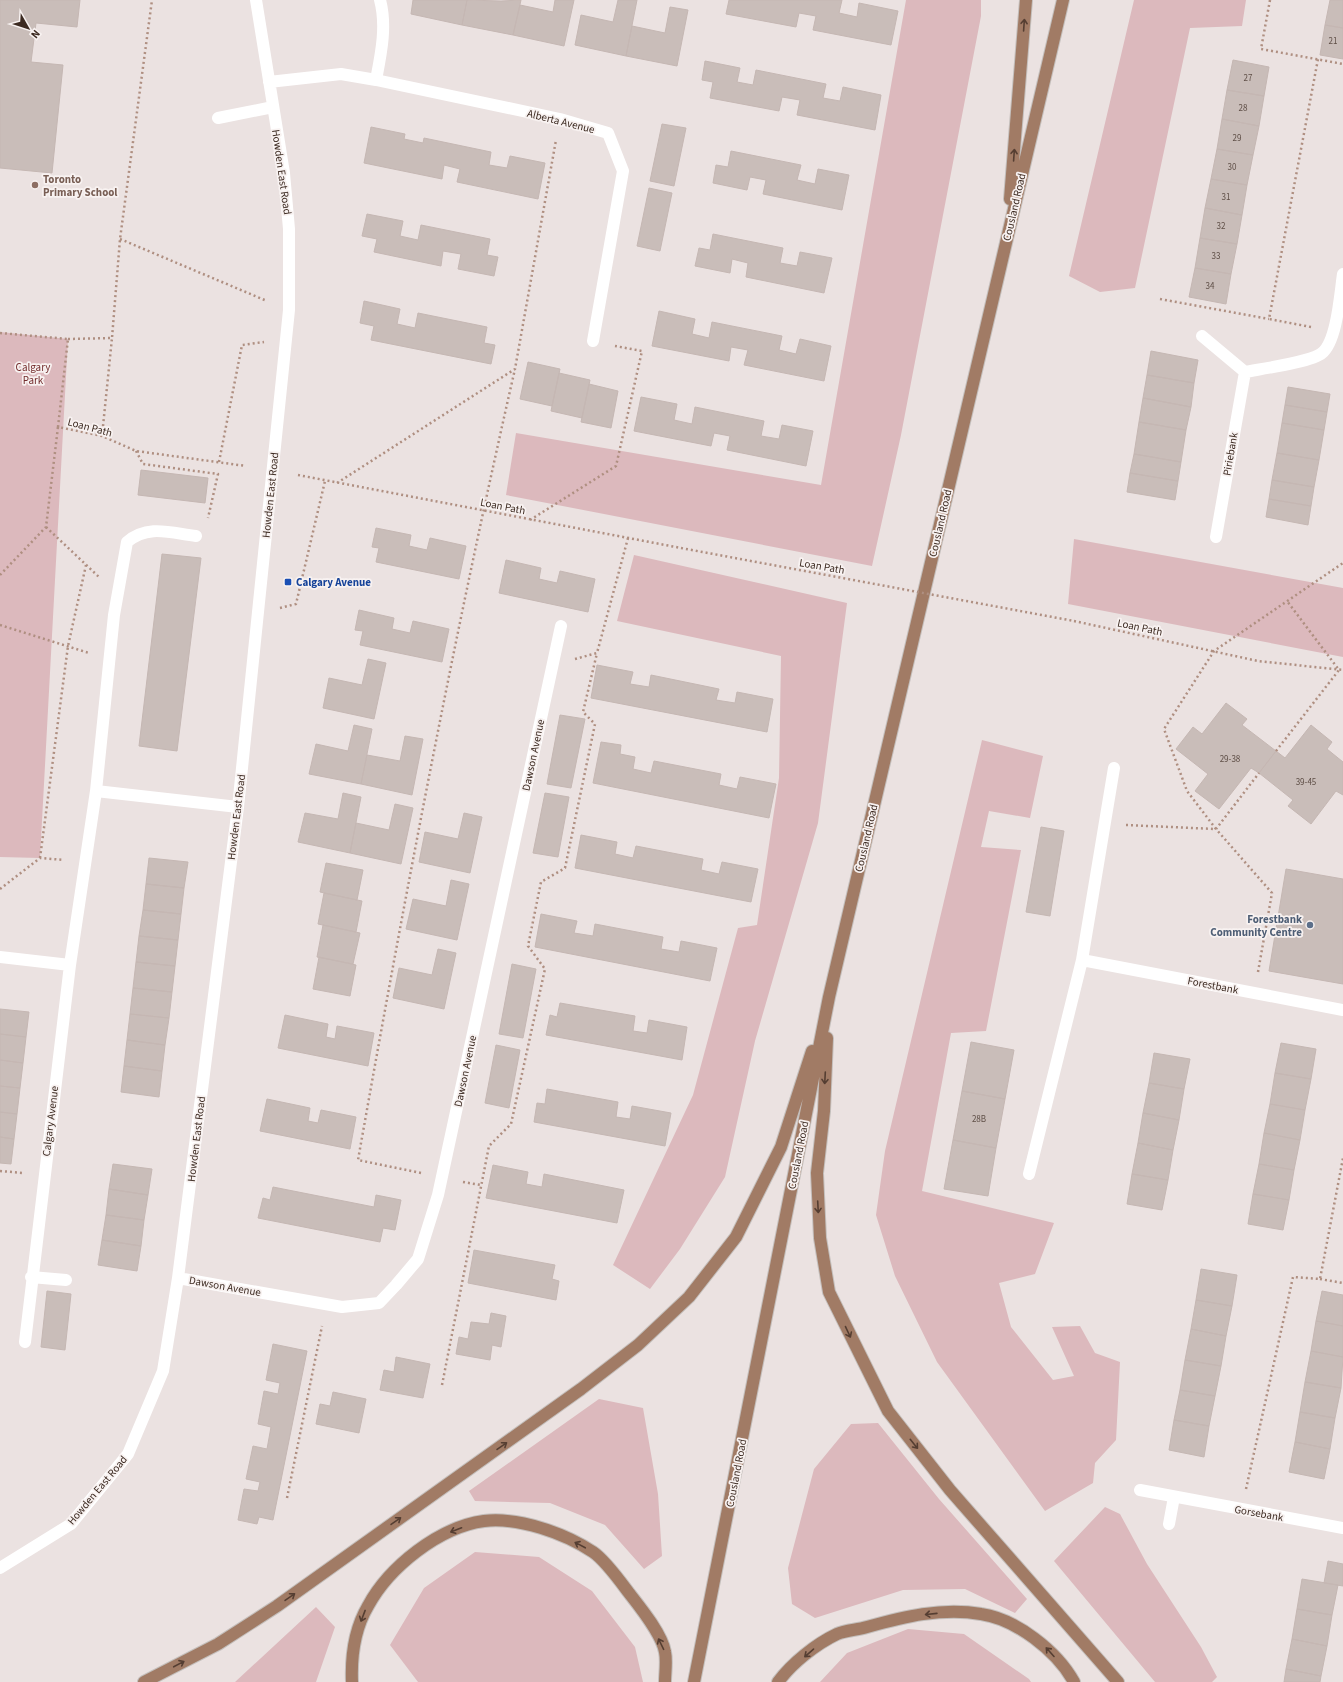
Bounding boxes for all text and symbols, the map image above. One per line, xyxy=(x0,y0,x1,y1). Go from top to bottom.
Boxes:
north arrow xyxy=(8,8,48,48)
one-way arrow xyxy=(1020,19,1027,32)
text: N xyxy=(27,26,44,42)
house number: 21 xyxy=(1329,35,1337,48)
house number: 27 xyxy=(1244,72,1253,85)
house number: 28 xyxy=(1239,102,1248,115)
street label: Alberta Avenue xyxy=(525,106,597,137)
street label: Howden East Road xyxy=(268,128,295,216)
house number: 29 xyxy=(1233,132,1242,145)
one-way arrow xyxy=(1010,149,1017,162)
house number: 30 xyxy=(1228,161,1237,174)
place label: Toronto Primary School xyxy=(43,172,118,200)
street label: Cousland Road xyxy=(999,172,1030,242)
marker: Toronto Primary School xyxy=(30,180,40,190)
house number: 31 xyxy=(1222,191,1230,204)
house number: 32 xyxy=(1217,220,1226,233)
house number: 33 xyxy=(1212,250,1221,263)
house number: 34 xyxy=(1206,280,1215,293)
park label: Calgary Park xyxy=(16,360,50,388)
street label: Loan Path xyxy=(66,414,114,441)
street label: Piriebank xyxy=(1219,431,1242,477)
street label: Howden East Road xyxy=(259,452,282,539)
street label: Cousland Road xyxy=(925,488,956,558)
street label: Loan Path xyxy=(479,495,527,518)
street label: Loan Path xyxy=(798,555,846,578)
place label: Calgary Avenue xyxy=(296,575,371,590)
marker: Calgary Avenue xyxy=(283,577,293,587)
street label: Loan Path xyxy=(1116,615,1164,640)
street label: Dawson Avenue xyxy=(519,717,549,792)
house number: 29-38 xyxy=(1220,753,1241,766)
street label: Howden East Road xyxy=(224,773,249,861)
house number: 39-45 xyxy=(1296,776,1317,789)
street label: Cousland Road xyxy=(851,803,882,873)
place label: Forestbank Community Centre xyxy=(1210,912,1302,940)
marker: Forestbank Community Centre xyxy=(1305,920,1315,930)
street label: Forestbank xyxy=(1186,973,1240,998)
street label: Dawson Avenue xyxy=(451,1033,481,1108)
one-way arrow xyxy=(822,1071,829,1084)
street label: Calgary Avenue xyxy=(39,1084,62,1157)
street label: Howden East Road xyxy=(184,1095,209,1183)
house number: 28B xyxy=(972,1113,986,1126)
street label: Cousland Road xyxy=(785,1120,812,1190)
one-way arrow xyxy=(815,1200,822,1213)
street label: Dawson Avenue xyxy=(188,1273,263,1300)
one-way arrow xyxy=(845,1326,852,1338)
street label: Cousland Road xyxy=(723,1438,750,1508)
one-way arrow xyxy=(909,1438,918,1449)
one-way arrow xyxy=(496,1442,507,1450)
street label: Howden East Road xyxy=(64,1453,131,1528)
street label: Gorsebank xyxy=(1233,1502,1285,1525)
one-way arrow xyxy=(390,1517,401,1525)
one-way arrow xyxy=(451,1526,463,1534)
one-way arrow xyxy=(575,1541,587,1548)
one-way arrow xyxy=(284,1592,295,1601)
one-way arrow xyxy=(359,1610,367,1622)
one-way arrow xyxy=(925,1610,938,1617)
one-way arrow xyxy=(657,1638,664,1650)
one-way arrow xyxy=(1045,1646,1054,1657)
one-way arrow xyxy=(803,1648,814,1657)
one-way arrow xyxy=(173,1660,185,1667)

